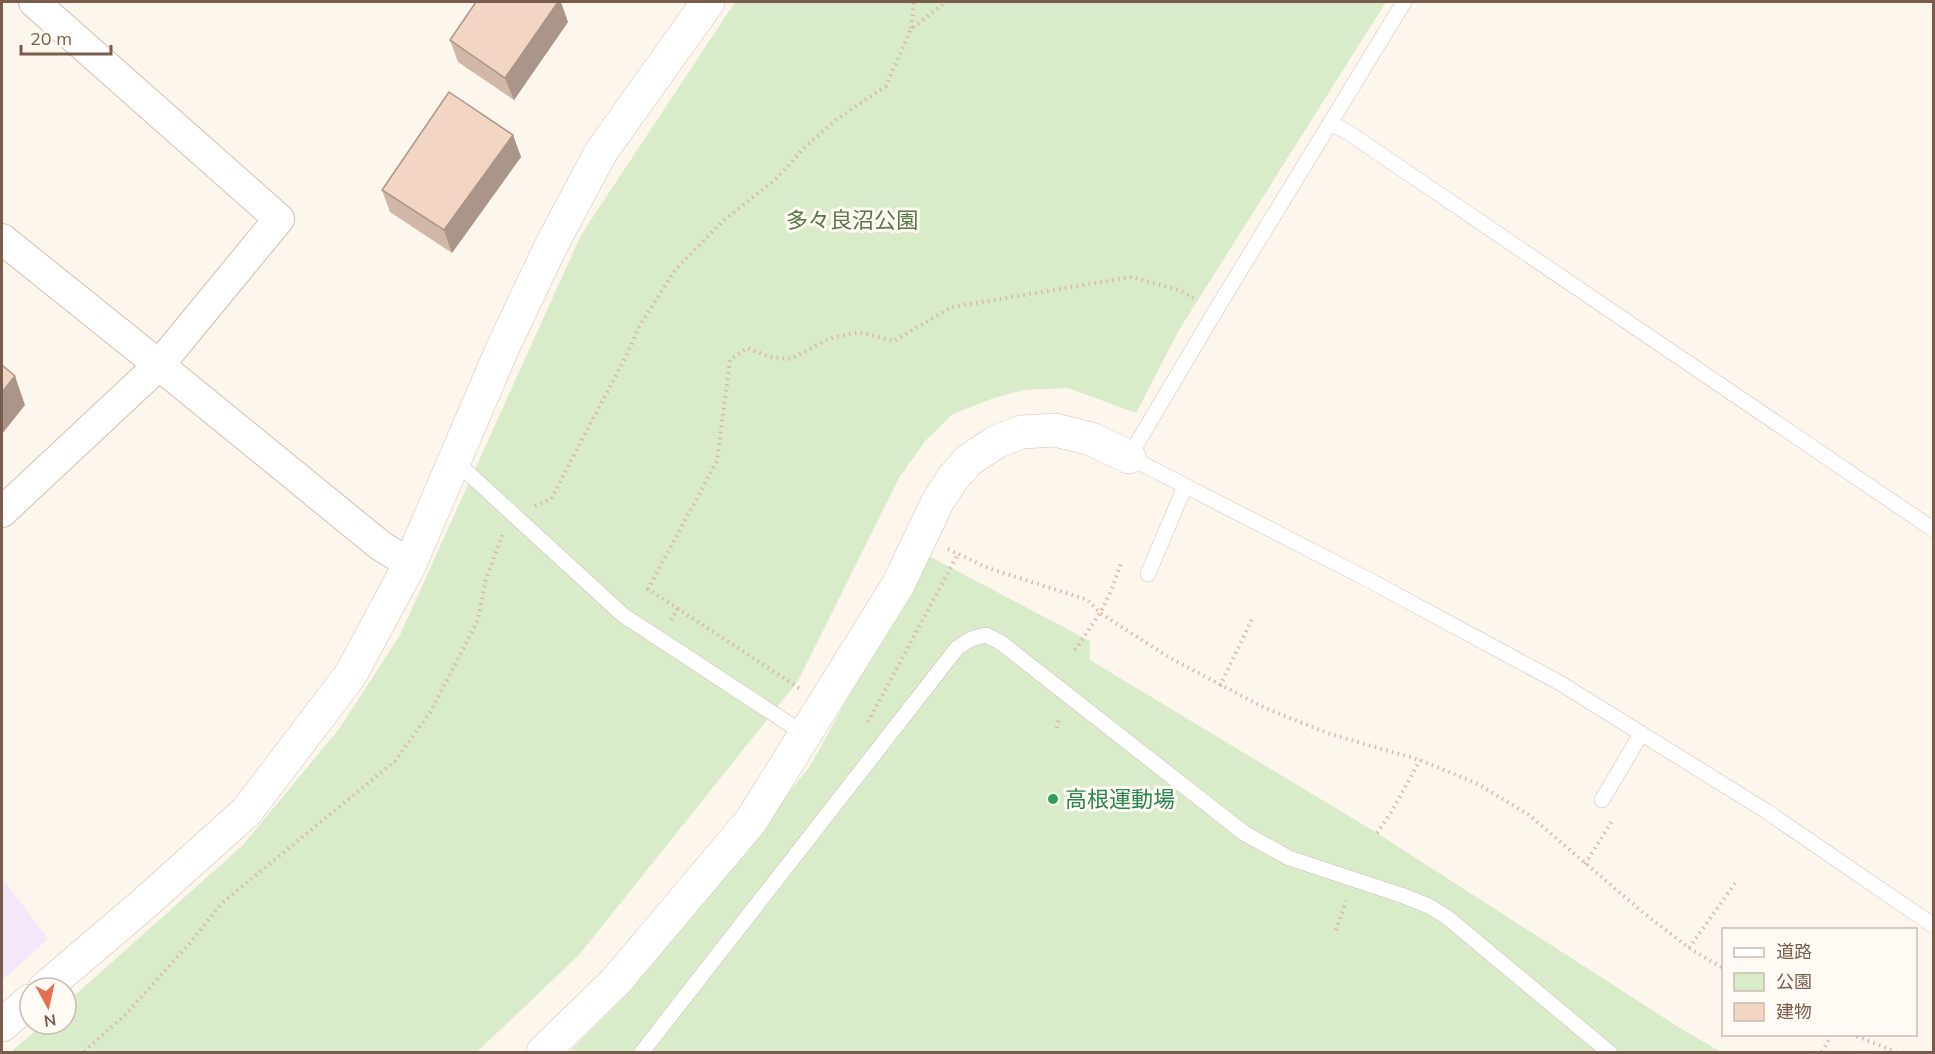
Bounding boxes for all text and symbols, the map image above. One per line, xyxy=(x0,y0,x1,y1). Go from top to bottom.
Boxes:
scale bar xyxy=(21,18,111,56)
text: 20 m xyxy=(30,27,72,50)
park label: 多々良沼公園 xyxy=(786,206,918,234)
place label: 高根運動場 xyxy=(1065,785,1175,813)
marker: 高根運動場 xyxy=(1046,792,1060,806)
legend xyxy=(1722,928,1917,1036)
text: 道路 xyxy=(1776,940,1812,963)
text: 公園 xyxy=(1776,970,1812,993)
north arrow xyxy=(18,976,78,1036)
text: 建物 xyxy=(1776,1000,1812,1023)
text: N xyxy=(43,1010,57,1032)

